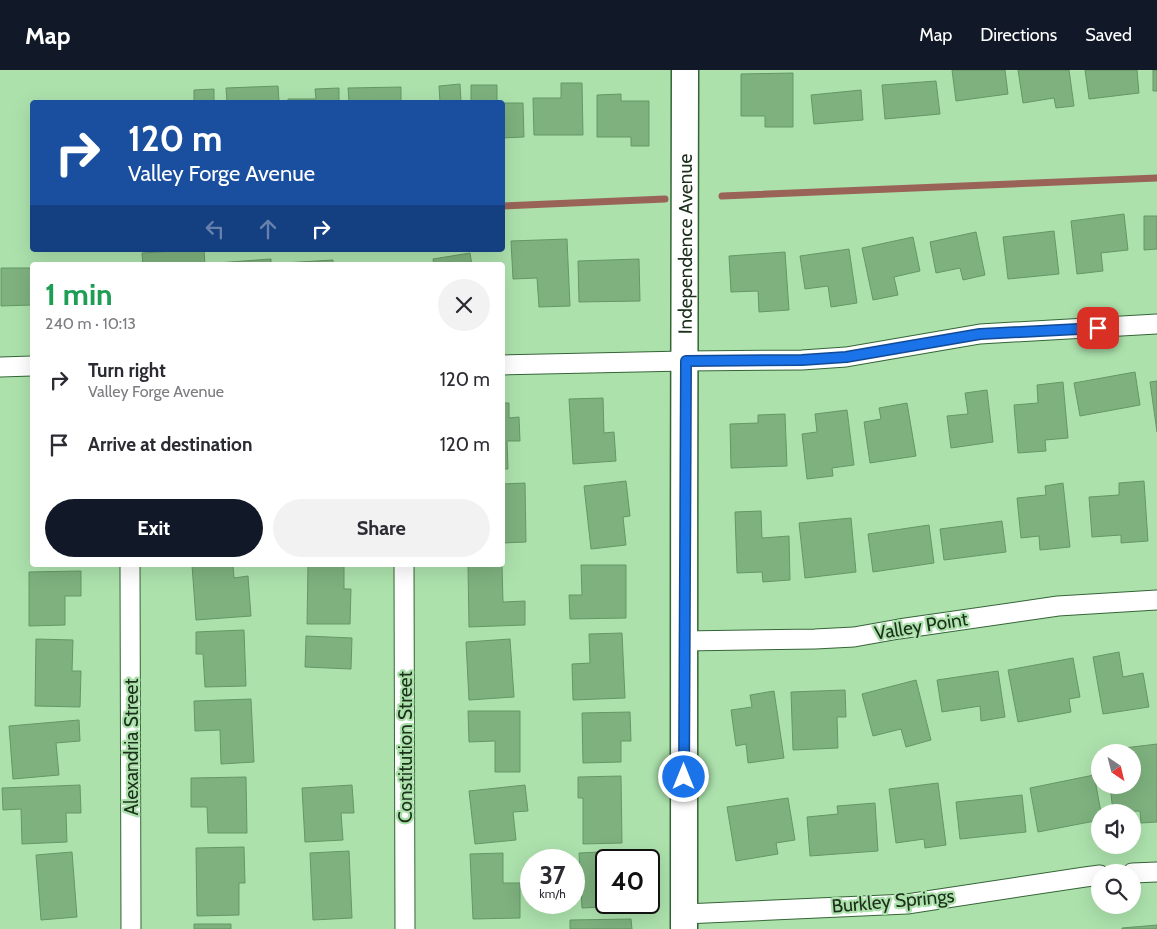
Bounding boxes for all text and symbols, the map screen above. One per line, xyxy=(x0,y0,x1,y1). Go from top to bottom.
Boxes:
text: Map xyxy=(25,21,71,50)
text: Map xyxy=(919,24,952,46)
text: Directions xyxy=(980,24,1057,46)
text: Saved xyxy=(1085,24,1132,46)
text: 120 m xyxy=(128,117,222,160)
icon: right xyxy=(45,120,110,185)
street label: Independence Avenue xyxy=(673,154,697,334)
text: Valley Forge Avenue xyxy=(128,160,315,187)
icon: left xyxy=(201,215,229,243)
icon: ahead xyxy=(254,215,282,243)
icon: right xyxy=(307,215,335,243)
text: 1 min xyxy=(45,276,113,313)
button: close xyxy=(438,279,490,331)
pin xyxy=(1077,307,1119,349)
text: 240 m · 10:13 xyxy=(45,314,136,333)
icon: arrive xyxy=(1084,314,1112,342)
text: Turn right xyxy=(88,359,166,382)
icon: right xyxy=(45,366,73,394)
text: 120 m xyxy=(440,368,490,391)
text: Valley Forge Avenue xyxy=(88,382,224,401)
icon: arrive xyxy=(45,431,73,459)
text: Arrive at destination xyxy=(88,433,252,456)
text: 120 m xyxy=(440,433,490,456)
button: Exit xyxy=(45,499,263,557)
button: Share xyxy=(273,499,490,557)
street label: Valley Point xyxy=(873,607,970,645)
street label: Constitution Street xyxy=(394,671,417,823)
street label: Alexandria Street xyxy=(120,678,143,816)
north arrow xyxy=(1091,744,1141,794)
map controls xyxy=(1091,744,1141,914)
position arrow xyxy=(657,750,709,802)
button: sound xyxy=(1091,804,1141,854)
speed limit sign: 40 xyxy=(595,849,660,914)
text: 37 xyxy=(539,860,566,890)
button: search xyxy=(1091,864,1141,914)
street label: Burkley Springs xyxy=(831,884,955,918)
text: km/h xyxy=(539,886,566,901)

